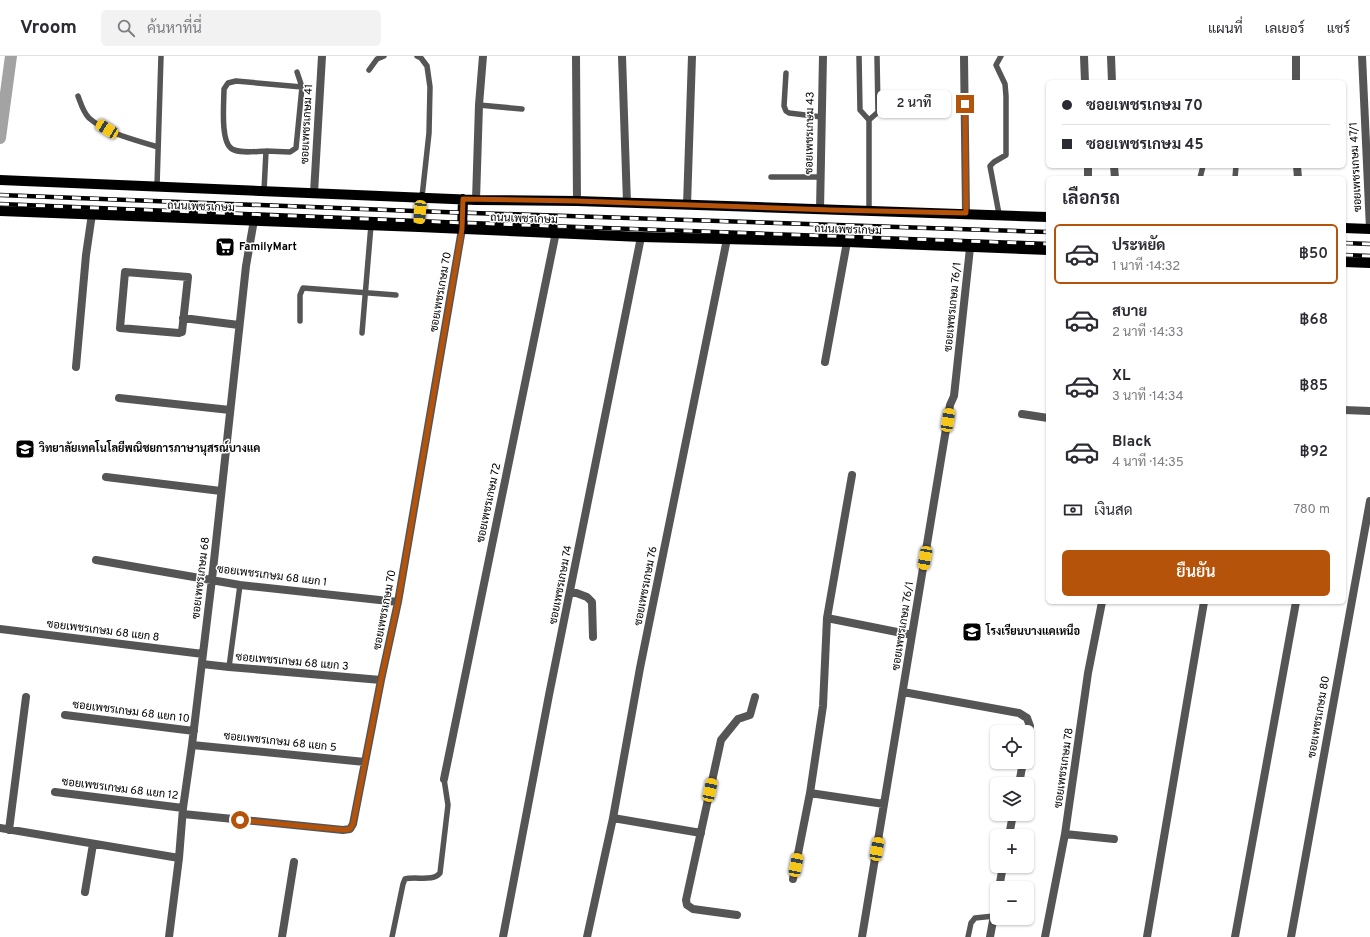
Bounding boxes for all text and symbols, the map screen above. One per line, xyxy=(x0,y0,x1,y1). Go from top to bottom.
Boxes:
search box xyxy=(101,10,381,46)
text: Vroom xyxy=(20,16,77,40)
icon: search xyxy=(115,17,137,39)
text: ค้นหาที่นี่ xyxy=(147,20,202,39)
text: แผนที่ xyxy=(1208,21,1243,38)
text: เลเยอร์ xyxy=(1265,21,1305,38)
text: แชร์ xyxy=(1327,21,1350,38)
street label: ซอยเพชรเกษม 41 xyxy=(298,84,316,164)
callout: 2 นาที xyxy=(877,90,951,118)
street label: ซอยเพชรเกษม 43 xyxy=(802,91,818,175)
route end xyxy=(956,95,974,113)
text: 2 นาที xyxy=(897,96,931,112)
text: ซอยเพชรเกษม 70 xyxy=(1086,97,1203,116)
car xyxy=(94,118,120,140)
street label: ซอยเพชรเกษม 47/1 xyxy=(1347,122,1365,212)
text: ซอยเพชรเกษม 45 xyxy=(1086,136,1204,155)
text: เลือกรถ xyxy=(1062,188,1120,211)
street label: ถนนเพชรเกษม xyxy=(167,199,235,215)
car xyxy=(413,200,427,224)
street label: ถนนเพชรเกษม xyxy=(490,211,558,227)
street label: ถนนเพชรเกษม xyxy=(814,222,882,238)
supermarket icon: FamilyMart xyxy=(214,236,236,258)
icon: car xyxy=(1064,236,1100,272)
text: ประหยัด xyxy=(1112,237,1165,256)
place label: FamilyMart xyxy=(239,240,297,254)
text: ฿50 xyxy=(1299,245,1328,264)
street label: ซอยเพชรเกษม 70 xyxy=(427,251,455,333)
text: 1 นาที · 14:32 xyxy=(1112,259,1180,275)
street label: ซอยเพชรเกษม 76/1 xyxy=(941,261,965,353)
icon: car xyxy=(1064,302,1100,338)
text: สบาย xyxy=(1112,303,1147,322)
text: ฿68 xyxy=(1299,311,1328,330)
text: 2 นาที · 14:33 xyxy=(1112,325,1184,341)
text: XL xyxy=(1112,367,1130,386)
icon: car xyxy=(1064,368,1100,404)
text: ฿85 xyxy=(1299,377,1328,396)
text: 3 นาที · 14:34 xyxy=(1112,389,1184,405)
car xyxy=(940,407,956,433)
text: Black xyxy=(1112,433,1152,452)
icon: car xyxy=(1064,434,1100,470)
school or university icon: วิทยาลัยเทคโนโลยีพณิชยการภาษานุสรณ์บางแค xyxy=(14,438,36,460)
place label: วิทยาลัยเทคโนโลยีพณิชยการภาษานุสรณ์บางแค xyxy=(38,440,261,456)
text: ฿92 xyxy=(1300,443,1328,462)
text: 4 นาที · 14:35 xyxy=(1112,455,1184,471)
street label: ซอยเพชรเกษม 72 xyxy=(474,462,504,544)
icon: cash xyxy=(1062,499,1084,521)
text: เงินสด xyxy=(1094,502,1133,521)
text: 780 m xyxy=(1293,502,1330,518)
street label: ซอยเพชรเกษม 68 xyxy=(189,536,213,620)
street label: ซอยเพชรเกษม 74 xyxy=(546,544,576,626)
street label: ซอยเพชรเกษม 76 xyxy=(631,545,661,627)
car xyxy=(917,545,933,571)
button: ยืนยัน xyxy=(1062,550,1330,596)
street label: ซอยเพชรเกษม 68 แยก 1 xyxy=(216,562,328,590)
street label: ซอยเพชรเกษม 70 xyxy=(370,569,400,651)
street label: ซอยเพชรเกษม 76/1 xyxy=(889,580,917,672)
street label: ซอยเพชรเกษม 68 แยก 8 xyxy=(46,617,160,645)
school or university icon: โรงเรียนบางแคเหนือ xyxy=(961,621,983,643)
place label: โรงเรียนบางแคเหนือ xyxy=(985,623,1080,639)
street label: ซอยเพชรเกษม 68 แยก 3 xyxy=(235,650,349,674)
street label: ซอยเพชรเกษม 80 xyxy=(1305,675,1333,759)
street label: ซอยเพชรเกษม 68 แยก 10 xyxy=(72,698,190,726)
map controls xyxy=(990,725,1034,925)
button: locate xyxy=(990,725,1034,769)
street label: ซอยเพชรเกษม 78 xyxy=(1051,727,1077,809)
street label: ซอยเพชรเกษม 68 แยก 5 xyxy=(223,729,337,755)
street label: ซอยเพชรเกษม 68 แยก 12 xyxy=(61,775,179,803)
car xyxy=(702,777,718,803)
button: layers xyxy=(990,777,1034,821)
route start xyxy=(231,811,249,829)
button: + xyxy=(990,829,1034,873)
car xyxy=(869,836,885,862)
car xyxy=(788,852,804,878)
button: − xyxy=(990,881,1034,925)

